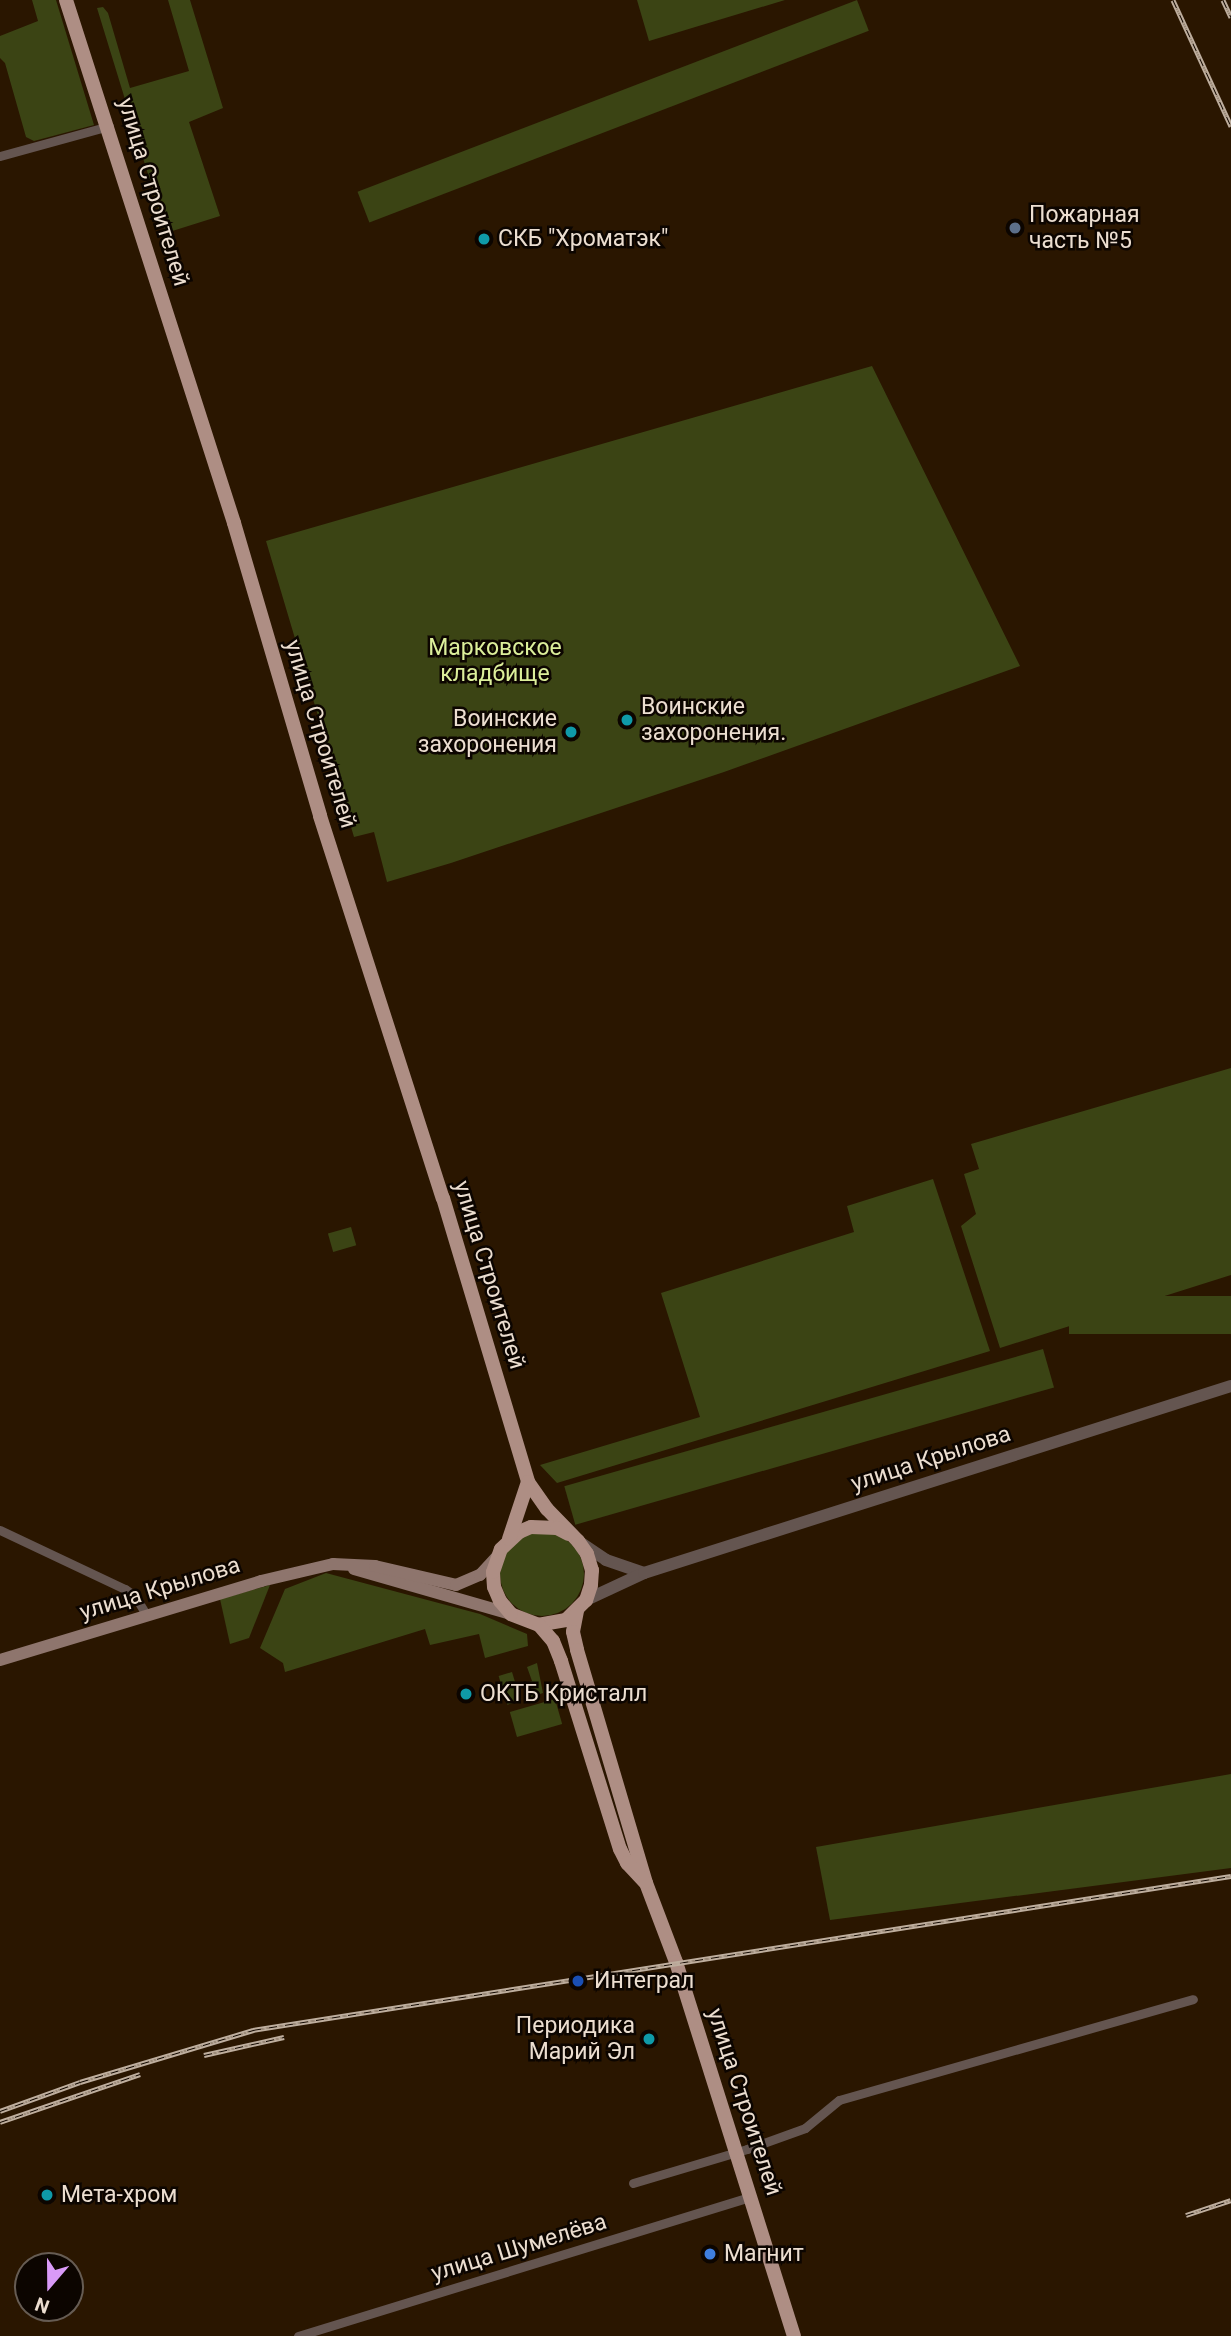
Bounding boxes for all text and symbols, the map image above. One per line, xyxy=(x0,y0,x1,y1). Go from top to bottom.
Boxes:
street label: улица Строителей xyxy=(111,95,195,289)
place label: Пожарная часть №5 xyxy=(1029,201,1140,255)
marker: Пожарная часть №5 xyxy=(1007,220,1023,236)
place label: СКБ "Хроматэк" xyxy=(498,225,668,253)
marker: СКБ "Хроматэк" xyxy=(476,231,492,247)
park label: Марковское кладбище xyxy=(428,634,562,688)
street label: улица Строителей xyxy=(278,637,362,831)
place label: Воинские захоронения. xyxy=(641,693,786,747)
place label: Воинские захоронения xyxy=(418,705,557,759)
marker: Воинские захоронения. xyxy=(619,712,635,728)
marker: Воинские захоронения xyxy=(563,724,579,740)
street label: улица Строителей xyxy=(447,1178,531,1372)
street label: улица Крылова xyxy=(848,1420,1014,1498)
street label: улица Крылова xyxy=(76,1552,244,1626)
place label: ОКТБ Кристалл xyxy=(480,1680,647,1708)
marker: ОКТБ Кристалл xyxy=(458,1686,474,1702)
place label: Интеграл xyxy=(594,1967,694,1995)
marker: Интеграл xyxy=(568,1971,588,1991)
street label: улица Строителей xyxy=(701,2005,787,2199)
place label: Периодика Марий Эл xyxy=(516,2012,635,2066)
marker: Периодика Марий Эл xyxy=(641,2031,657,2047)
place label: Мета-хром xyxy=(61,2181,177,2209)
marker: Мета-хром xyxy=(39,2187,55,2203)
street label: улица Шумелёва xyxy=(428,2208,610,2288)
place label: Магнит xyxy=(724,2240,804,2268)
marker: Магнит xyxy=(702,2246,718,2262)
north arrow xyxy=(14,2252,84,2322)
text: N xyxy=(32,2292,53,2318)

